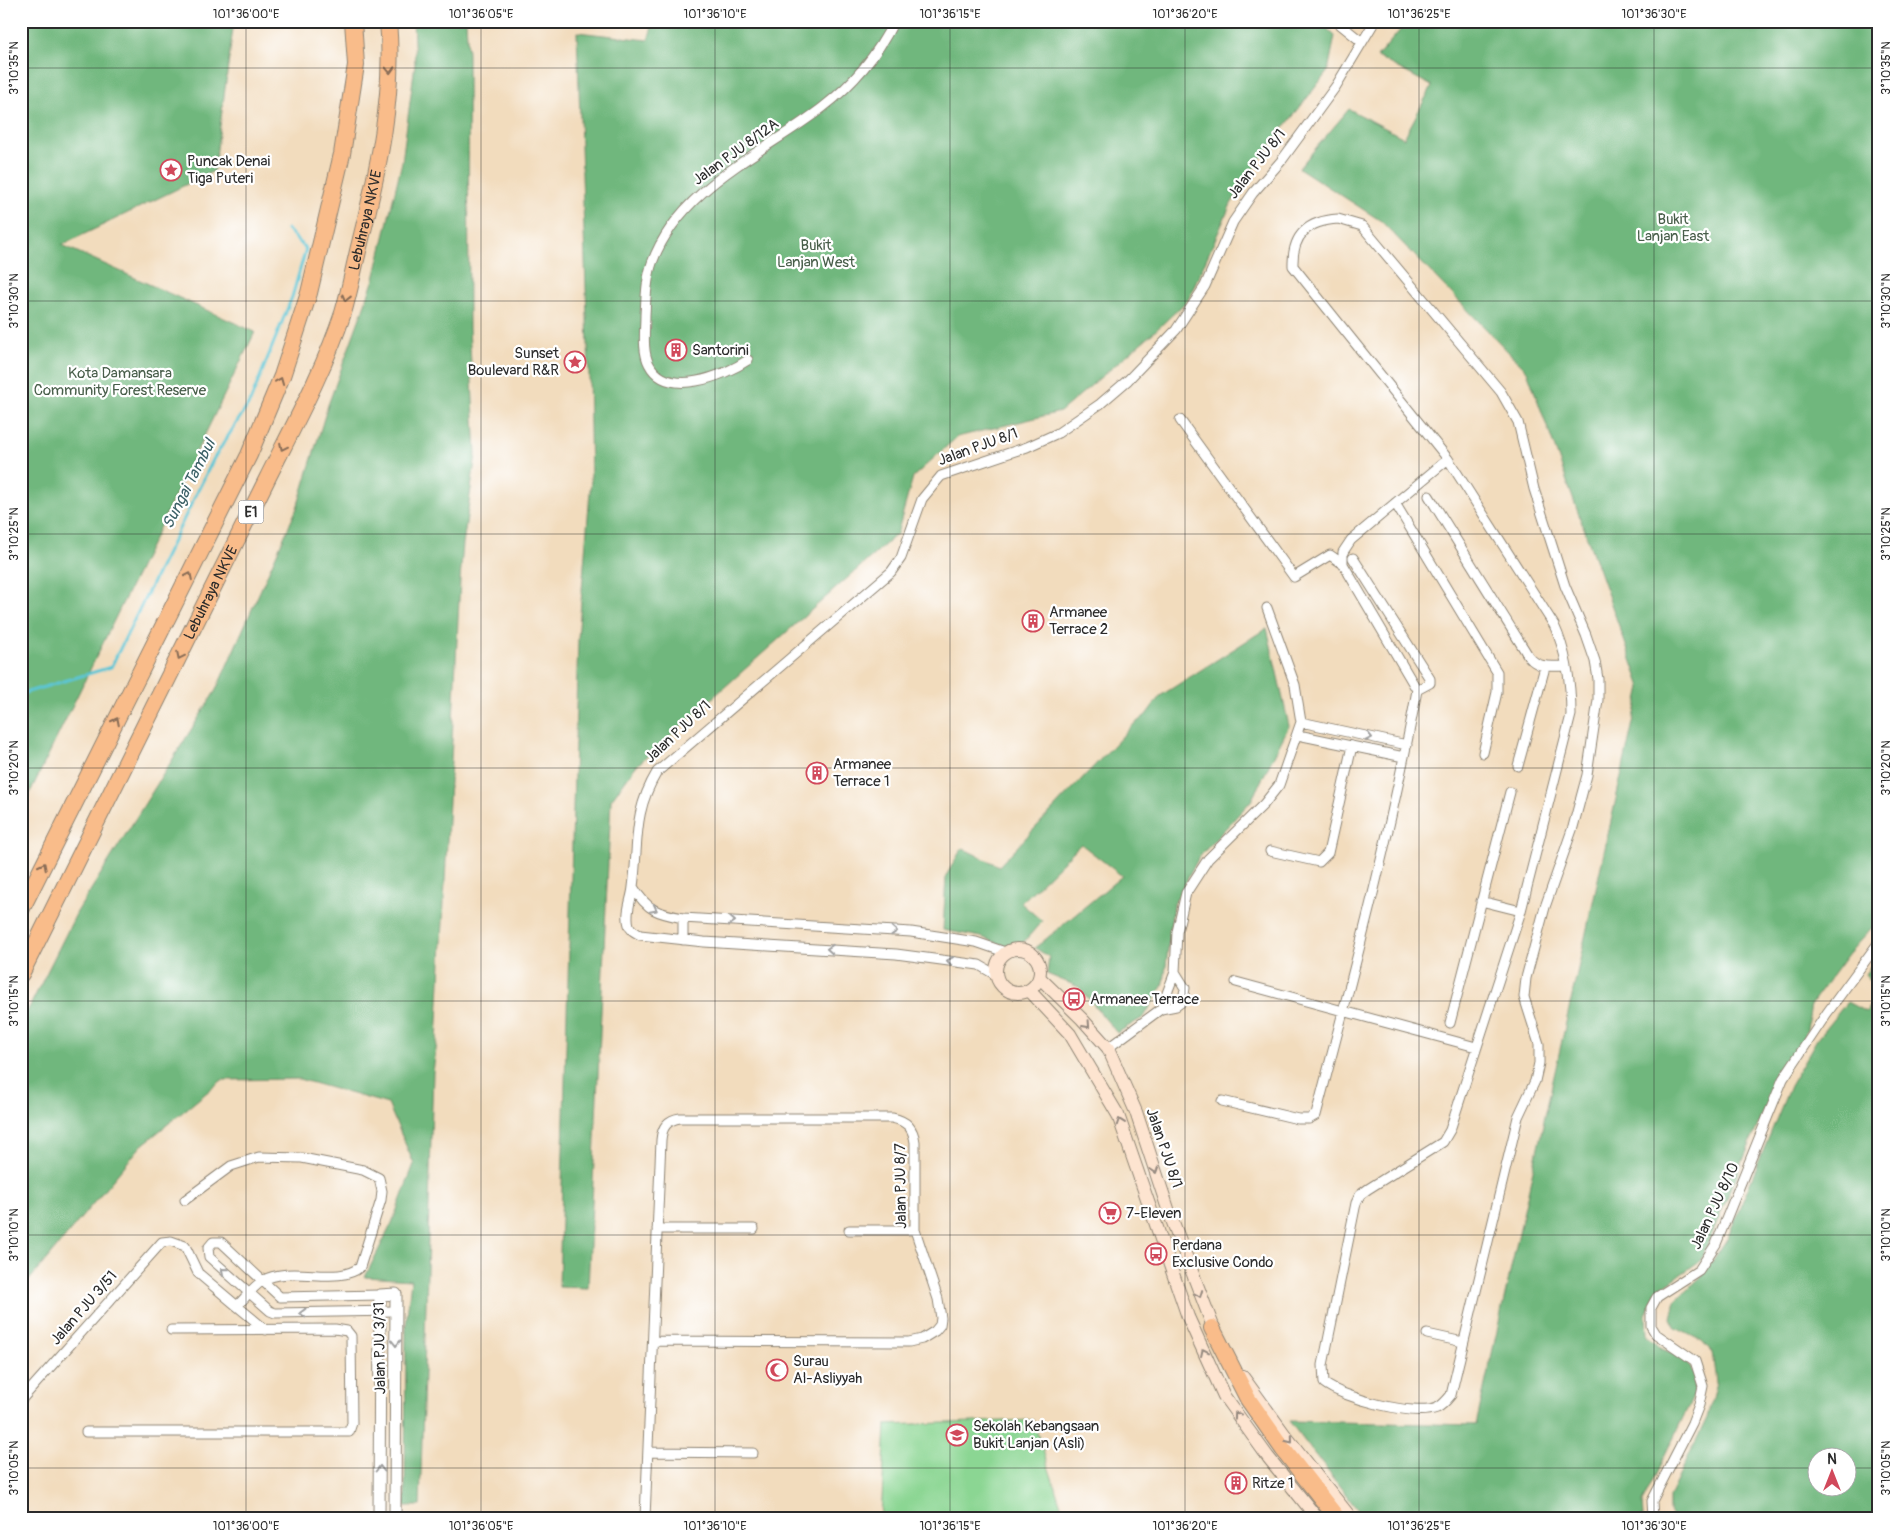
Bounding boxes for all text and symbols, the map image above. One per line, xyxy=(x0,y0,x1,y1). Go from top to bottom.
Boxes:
text: 101°36'00"E xyxy=(213,7,279,22)
text: 101°36'05"E xyxy=(449,7,513,22)
text: 101°36'10"E xyxy=(684,7,746,22)
text: 101°36'15"E xyxy=(919,7,981,22)
text: 101°36'20"E xyxy=(1153,7,1217,22)
text: 101°36'25"E xyxy=(1387,7,1451,22)
text: 101°36'30"E xyxy=(1622,7,1686,22)
text: 3°10'35"N xyxy=(7,41,22,95)
text: 3°10'35"N xyxy=(1879,41,1894,95)
one-way arrow xyxy=(384,66,395,74)
street label: Jalan PJU 8/12A xyxy=(689,114,783,190)
street label: Jalan PJU 8/1 xyxy=(1224,125,1290,203)
place label: Puncak Denai Tiga Puteri xyxy=(187,152,270,188)
place icon: Puncak Denai Tiga Puteri xyxy=(159,158,183,182)
street label: Lebuhraya NKVE xyxy=(344,168,386,272)
park label: Bukit Lanjan East xyxy=(1637,210,1710,246)
park label: Bukit Lanjan West xyxy=(777,236,856,272)
text: 3°10'30"N xyxy=(7,273,22,329)
text: 3°10'30"N xyxy=(1879,273,1894,329)
one-way arrow xyxy=(341,293,352,302)
building icon: Santorini xyxy=(664,338,688,362)
place label: Santorini xyxy=(692,341,749,360)
place label: Sunset Boulevard R&R xyxy=(468,344,560,380)
place icon: Sunset Boulevard R&R xyxy=(563,350,587,374)
park label: Kota Damansara Community Forest Reserve xyxy=(34,364,207,400)
one-way arrow xyxy=(274,377,284,386)
street label: Jalan PJU 8/1 xyxy=(936,424,1020,470)
water label: Sungai Tambul xyxy=(158,434,221,532)
one-way arrow xyxy=(279,442,289,451)
road number: E1 xyxy=(238,501,264,524)
text: 3°10'25"N xyxy=(7,507,22,561)
text: 3°10'25"N xyxy=(1879,507,1894,561)
street label: Lebuhraya NKVE xyxy=(179,542,242,643)
one-way arrow xyxy=(183,572,193,581)
place label: Armanee Terrace 2 xyxy=(1049,603,1108,639)
building icon: Armanee Terrace 2 xyxy=(1021,609,1045,633)
one-way arrow xyxy=(176,650,186,659)
street label: Jalan PJU 8/1 xyxy=(641,697,715,767)
one-way arrow xyxy=(110,717,120,726)
one-way arrow xyxy=(1365,731,1373,742)
text: 3°10'20"N xyxy=(7,740,22,796)
text: 3°10'20"N xyxy=(1879,740,1894,796)
place label: Armanee Terrace 1 xyxy=(833,755,892,791)
building icon: Armanee Terrace 1 xyxy=(805,761,829,785)
one-way arrow xyxy=(37,862,47,871)
one-way arrow xyxy=(648,903,657,913)
one-way arrow xyxy=(728,916,736,927)
one-way arrow xyxy=(890,925,898,936)
one-way arrow xyxy=(826,943,834,954)
one-way arrow xyxy=(946,956,954,967)
text: 3°10'15"N xyxy=(7,975,22,1027)
text: 3°10'15"N xyxy=(1879,975,1894,1027)
bus stop icon: Armanee Terrace xyxy=(1062,987,1086,1011)
place label: Armanee Terrace xyxy=(1090,990,1200,1009)
one-way arrow xyxy=(1081,1019,1090,1028)
street label: Jalan PJU 8/1 xyxy=(1141,1105,1187,1191)
one-way arrow xyxy=(1116,1118,1126,1127)
street label: Jalan PJU 8/7 xyxy=(891,1143,911,1229)
street label: Jalan PJU 8/10 xyxy=(1687,1160,1743,1252)
one-way arrow xyxy=(1149,1165,1159,1174)
supermarket icon: 7-Eleven xyxy=(1098,1201,1122,1225)
place label: 7-Eleven xyxy=(1126,1204,1181,1223)
text: 3°10'10"N xyxy=(7,1208,22,1262)
text: 3°10'10"N xyxy=(1879,1208,1894,1262)
place label: Perdana Exclusive Condo xyxy=(1172,1236,1273,1272)
bus stop icon: Perdana Exclusive Condo xyxy=(1144,1242,1168,1266)
street label: Jalan PJU 3/51 xyxy=(47,1267,121,1349)
one-way arrow xyxy=(221,1267,230,1276)
one-way arrow xyxy=(1193,1289,1203,1297)
street label: Jalan PJU 3/31 xyxy=(370,1302,390,1394)
one-way arrow xyxy=(299,1308,307,1319)
one-way arrow xyxy=(391,1339,401,1347)
one-way arrow xyxy=(1200,1348,1210,1357)
place label: Surau Al-Asliyyah xyxy=(793,1352,862,1388)
mosque icon: Surau Al-Asliyyah xyxy=(765,1358,789,1382)
one-way arrow xyxy=(1234,1411,1243,1420)
place label: Sekolah Kebangsaan Bukit Lanjan (Asli) xyxy=(973,1417,1099,1453)
school or university icon: Sekolah Kebangsaan Bukit Lanjan (Asli) xyxy=(945,1423,969,1447)
one-way arrow xyxy=(1284,1434,1292,1443)
text: 3°10'05"N xyxy=(7,1441,22,1495)
text: 3°10'05"N xyxy=(1879,1441,1894,1495)
north arrow xyxy=(1808,1446,1858,1496)
text: N xyxy=(1827,1451,1837,1468)
one-way arrow xyxy=(375,1465,385,1472)
building icon: Ritze 1 xyxy=(1224,1471,1248,1495)
place label: Ritze 1 xyxy=(1252,1474,1294,1493)
text: 101°36'00"E xyxy=(213,1519,279,1534)
text: 101°36'05"E xyxy=(449,1519,513,1534)
text: 101°36'10"E xyxy=(684,1519,746,1534)
text: 101°36'15"E xyxy=(919,1519,981,1534)
text: 101°36'20"E xyxy=(1153,1519,1217,1534)
text: 101°36'25"E xyxy=(1387,1519,1451,1534)
text: 101°36'30"E xyxy=(1622,1519,1686,1534)

